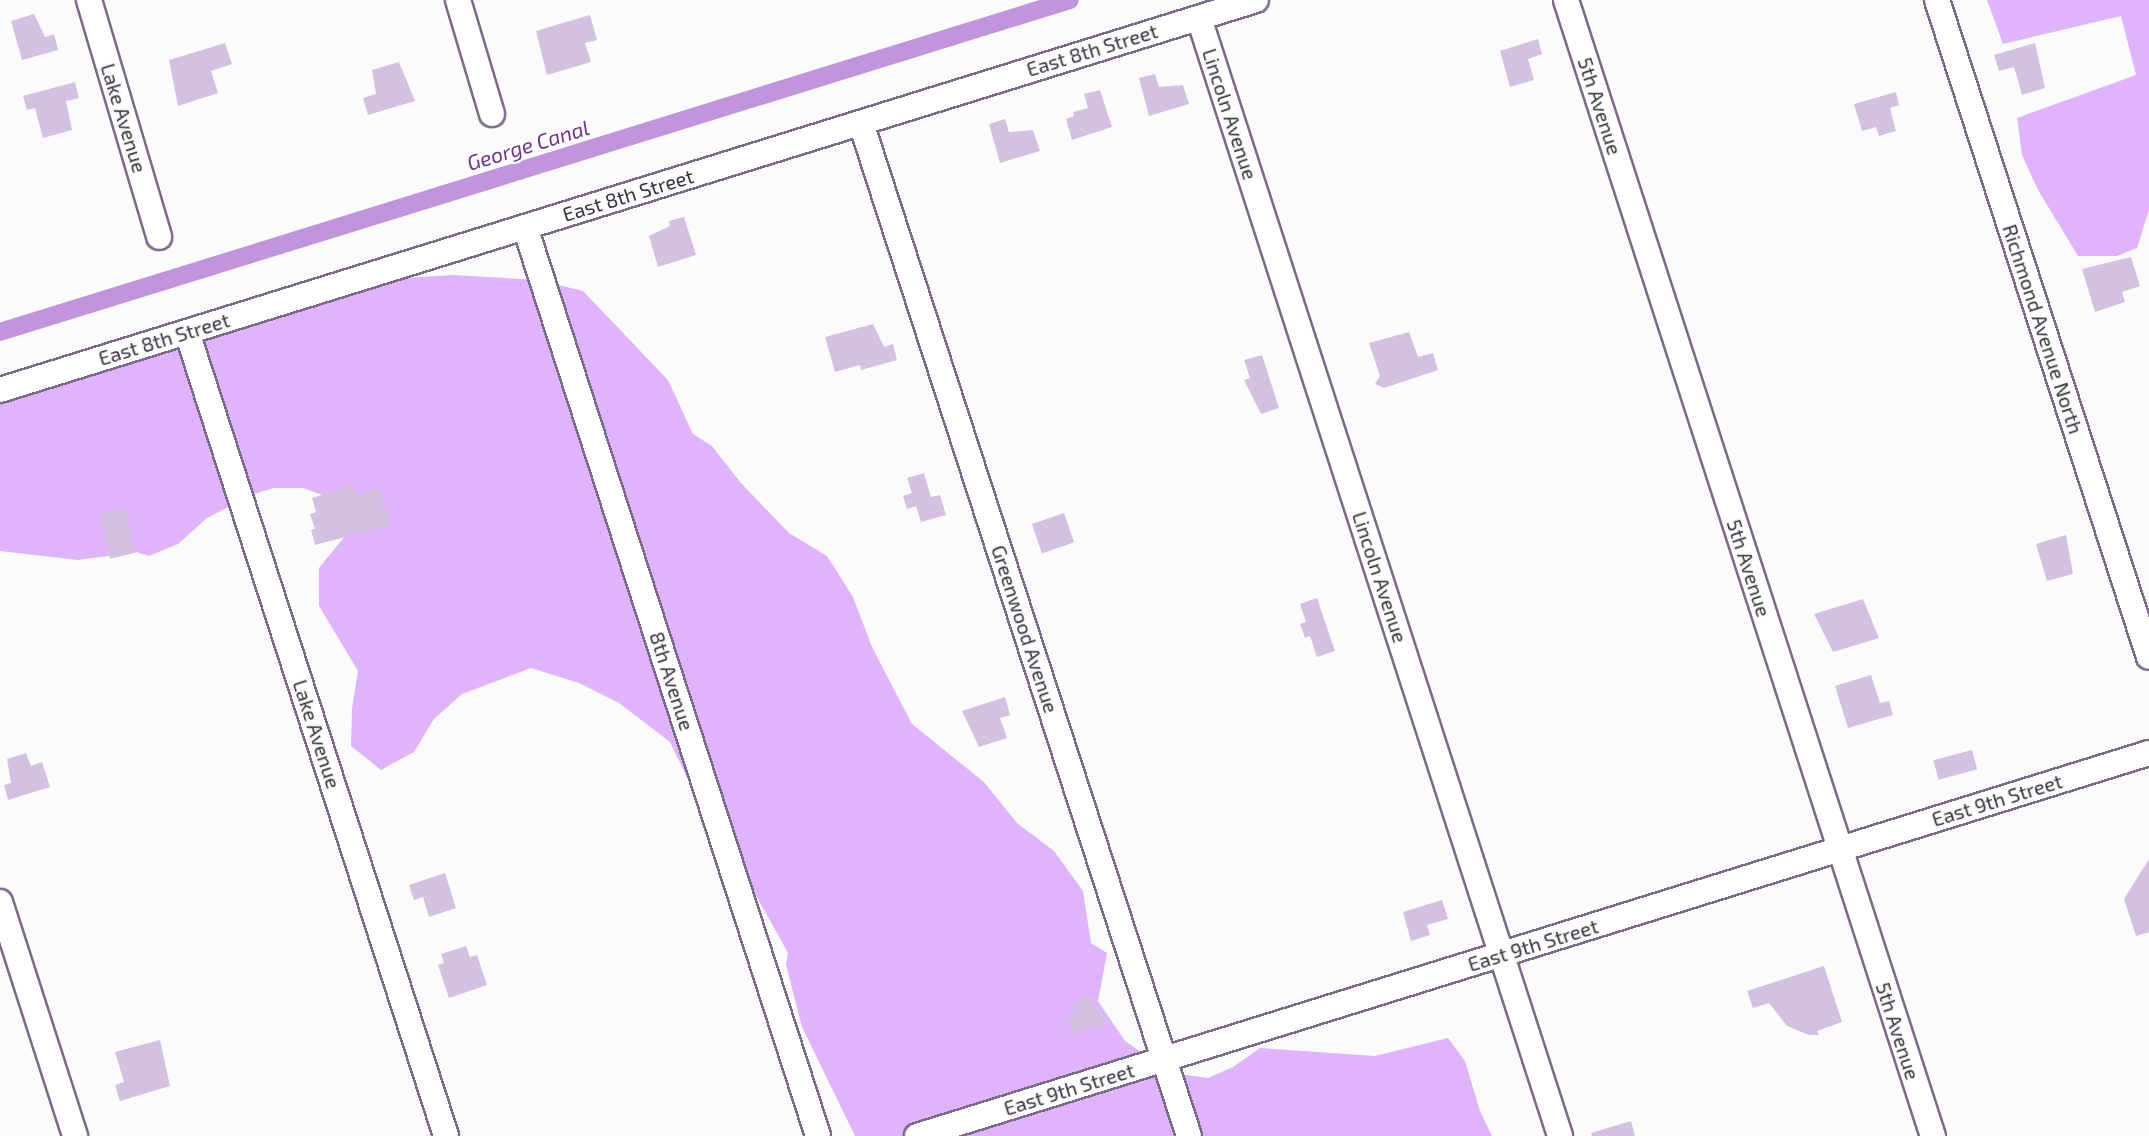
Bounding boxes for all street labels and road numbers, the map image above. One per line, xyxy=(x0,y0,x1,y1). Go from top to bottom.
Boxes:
street label: East 8th Street xyxy=(1024,19,1160,81)
street label: Lincoln Avenue xyxy=(1197,45,1263,183)
street label: 5th Avenue xyxy=(1573,54,1627,158)
street label: Lake Avenue xyxy=(96,60,152,176)
street label: East 8th Street xyxy=(560,164,696,226)
street label: Richmond Avenue North xyxy=(1998,221,2088,437)
street label: East 8th Street xyxy=(96,308,232,370)
street label: Lincoln Avenue xyxy=(1347,508,1413,646)
street label: 5th Avenue xyxy=(1722,516,1776,620)
street label: Greenwood Avenue xyxy=(986,542,1064,716)
street label: 8th Avenue xyxy=(645,628,699,734)
street label: Lake Avenue xyxy=(288,676,346,792)
street label: East 9th Street xyxy=(1929,769,2065,831)
street label: East 9th Street xyxy=(1465,914,1601,976)
street label: 5th Avenue xyxy=(1871,979,1925,1083)
street label: East 9th Street xyxy=(1001,1058,1137,1120)

